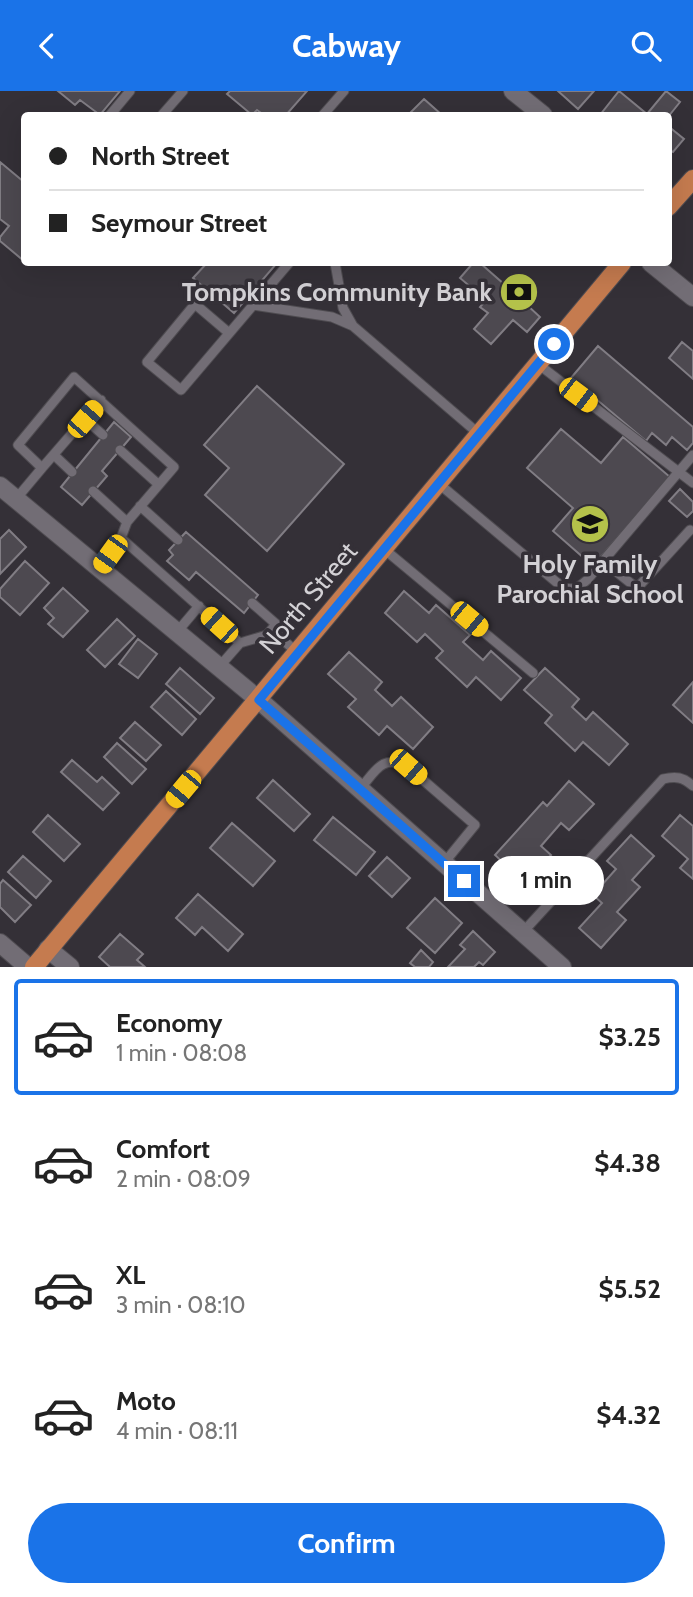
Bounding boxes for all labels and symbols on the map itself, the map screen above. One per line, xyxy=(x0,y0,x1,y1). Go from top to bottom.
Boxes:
bank icon: Tompkins Community Bank xyxy=(498,271,540,313)
place label: Tompkins Community Bank xyxy=(182,276,492,308)
route start xyxy=(538,328,570,360)
car xyxy=(555,374,602,416)
car xyxy=(64,396,107,442)
school or university icon: Holy Family Parochial School xyxy=(569,503,611,545)
car xyxy=(90,531,131,577)
street label: North Street xyxy=(252,535,364,660)
place label: Holy Family Parochial School xyxy=(496,548,684,610)
car xyxy=(447,597,492,641)
car xyxy=(197,603,242,647)
car xyxy=(386,745,431,789)
car xyxy=(162,766,205,812)
callout: 1 min xyxy=(489,857,604,905)
route end xyxy=(448,865,480,897)

